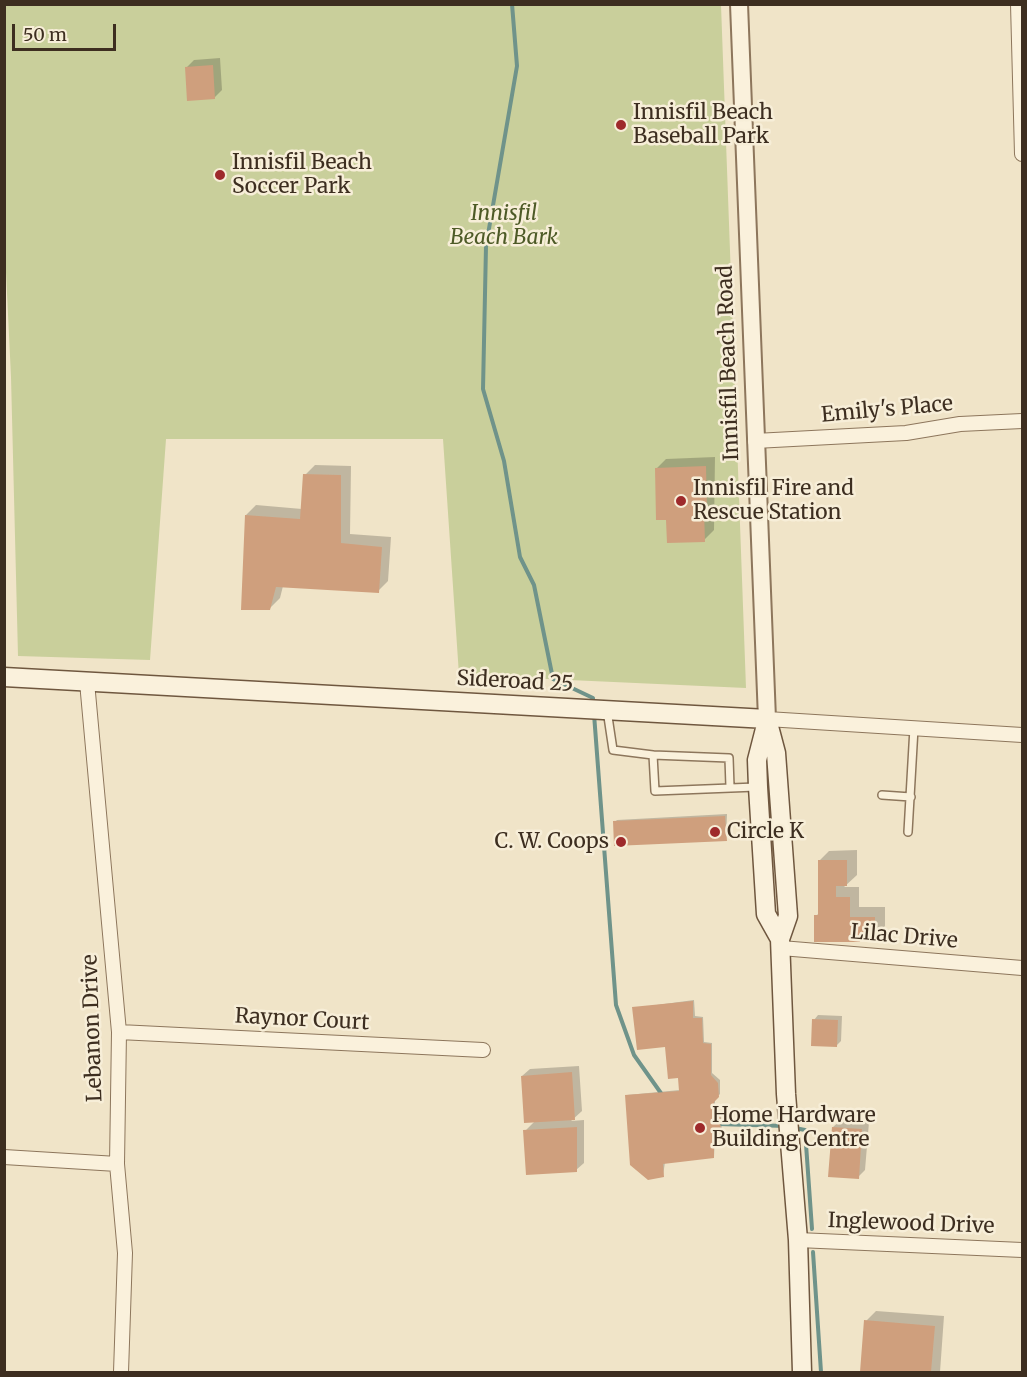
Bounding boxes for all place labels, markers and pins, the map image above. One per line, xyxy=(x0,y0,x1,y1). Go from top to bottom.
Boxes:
place label: Innisfil Beach Baseball Park xyxy=(633,100,773,150)
marker: Innisfil Beach Baseball Park xyxy=(614,118,628,132)
place label: Innisfil Beach Soccer Park xyxy=(232,150,372,200)
marker: Innisfil Beach Soccer Park xyxy=(213,168,227,182)
place label: Innisfil Fire and Rescue Station xyxy=(693,476,854,526)
marker: Innisfil Fire and Rescue Station xyxy=(674,494,688,508)
place label: Circle K xyxy=(727,819,804,845)
marker: Circle K xyxy=(708,825,722,839)
place label: C. W. Coops xyxy=(495,829,609,855)
marker: C. W. Coops xyxy=(614,835,628,849)
place label: Home Hardware Building Centre xyxy=(712,1103,876,1153)
marker: Home Hardware Building Centre xyxy=(693,1121,707,1135)

